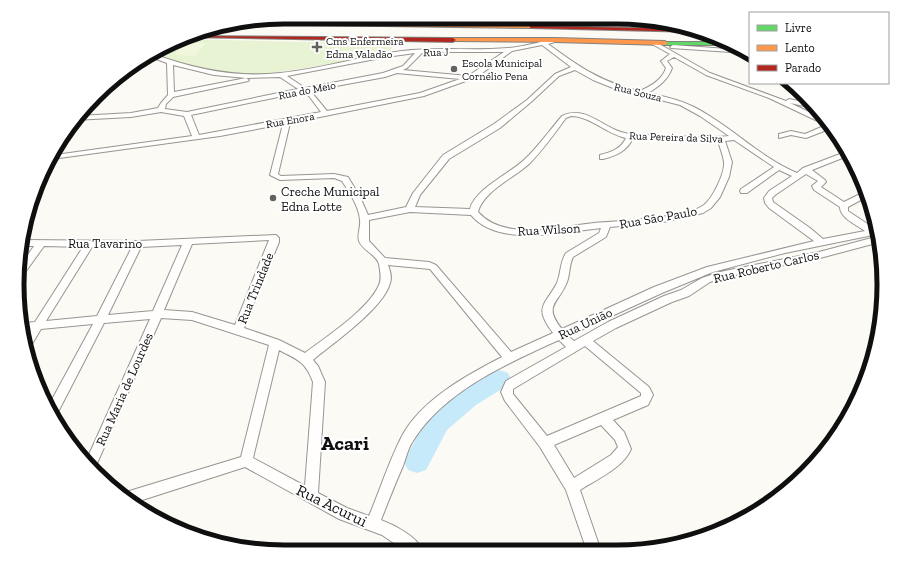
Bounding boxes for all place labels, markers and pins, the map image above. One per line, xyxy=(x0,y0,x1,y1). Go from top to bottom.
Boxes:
place label: Cms Enfermeira Edma Valadão xyxy=(326,35,404,61)
marker: Cms Enfermeira Edma Valadão xyxy=(311,41,323,53)
place label: Escola Municipal Cornélio Pena xyxy=(462,57,542,83)
marker: Escola Municipal Cornélio Pena xyxy=(449,64,459,74)
place label: Creche Municipal Edna Lotte xyxy=(281,184,380,214)
marker: Creche Municipal Edna Lotte xyxy=(268,193,278,203)

